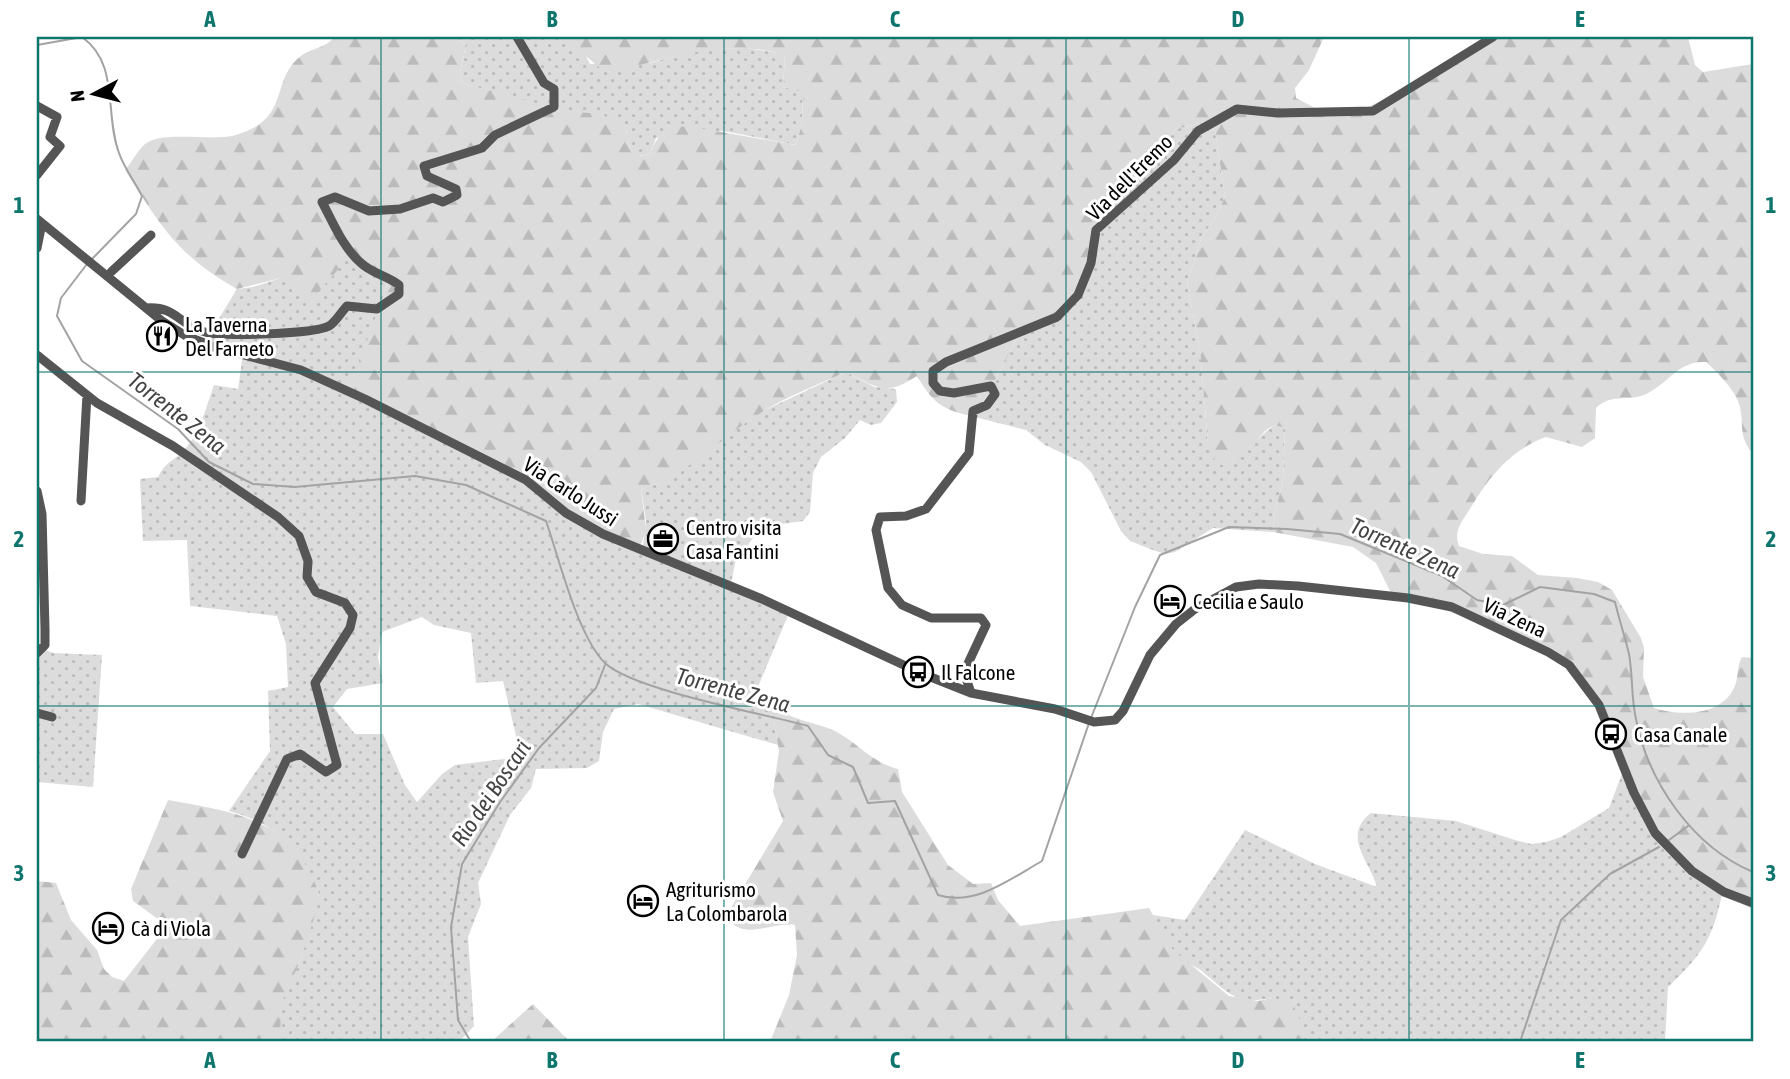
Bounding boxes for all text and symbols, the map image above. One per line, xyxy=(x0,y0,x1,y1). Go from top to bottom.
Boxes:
text: A xyxy=(203,6,216,32)
text: B xyxy=(547,6,558,32)
text: C xyxy=(890,6,901,32)
text: D xyxy=(1232,6,1245,32)
text: E xyxy=(1575,6,1585,32)
north arrow xyxy=(60,60,130,130)
text: N xyxy=(66,89,89,103)
street label: Via dell'Eremo xyxy=(1081,129,1177,225)
text: 1 xyxy=(14,192,25,218)
text: 1 xyxy=(1766,192,1777,218)
place label: La Taverna Del Farneto xyxy=(185,312,274,360)
restaurant icon: La Taverna Del Farneto xyxy=(145,319,179,353)
water label: Torrente Zena xyxy=(123,367,231,459)
street label: Via Carlo Jussi xyxy=(519,452,623,530)
water label: Torrente Zena xyxy=(1346,512,1464,584)
place label: Centro visita Casa Fantini xyxy=(686,515,782,563)
office icon: Centro visita Casa Fantini xyxy=(646,522,680,556)
text: 2 xyxy=(14,526,24,552)
text: 2 xyxy=(1766,526,1776,552)
hotel icon: Cecilia e Saulo xyxy=(1153,584,1187,618)
place label: Cecilia e Saulo xyxy=(1193,589,1304,613)
street label: Via Zena xyxy=(1480,592,1550,642)
bus stop icon: Il Falcone xyxy=(901,655,935,689)
place label: Il Falcone xyxy=(941,660,1015,684)
water label: Torrente Zena xyxy=(673,662,793,718)
bus stop icon: Casa Canale xyxy=(1594,717,1628,751)
place label: Casa Canale xyxy=(1634,722,1727,746)
water label: Rio dei Boscari xyxy=(446,735,536,851)
text: 3 xyxy=(14,860,24,886)
text: 3 xyxy=(1766,860,1776,886)
place label: Agriturismo La Colombarola xyxy=(666,877,788,925)
hotel icon: Agriturismo La Colombarola xyxy=(626,884,660,918)
hotel icon: Cà di Viola xyxy=(91,911,125,945)
place label: Cà di Viola xyxy=(131,916,211,940)
text: A xyxy=(203,1047,216,1073)
text: B xyxy=(547,1047,558,1073)
text: C xyxy=(890,1047,901,1073)
text: D xyxy=(1232,1047,1245,1073)
text: E xyxy=(1575,1047,1585,1073)

